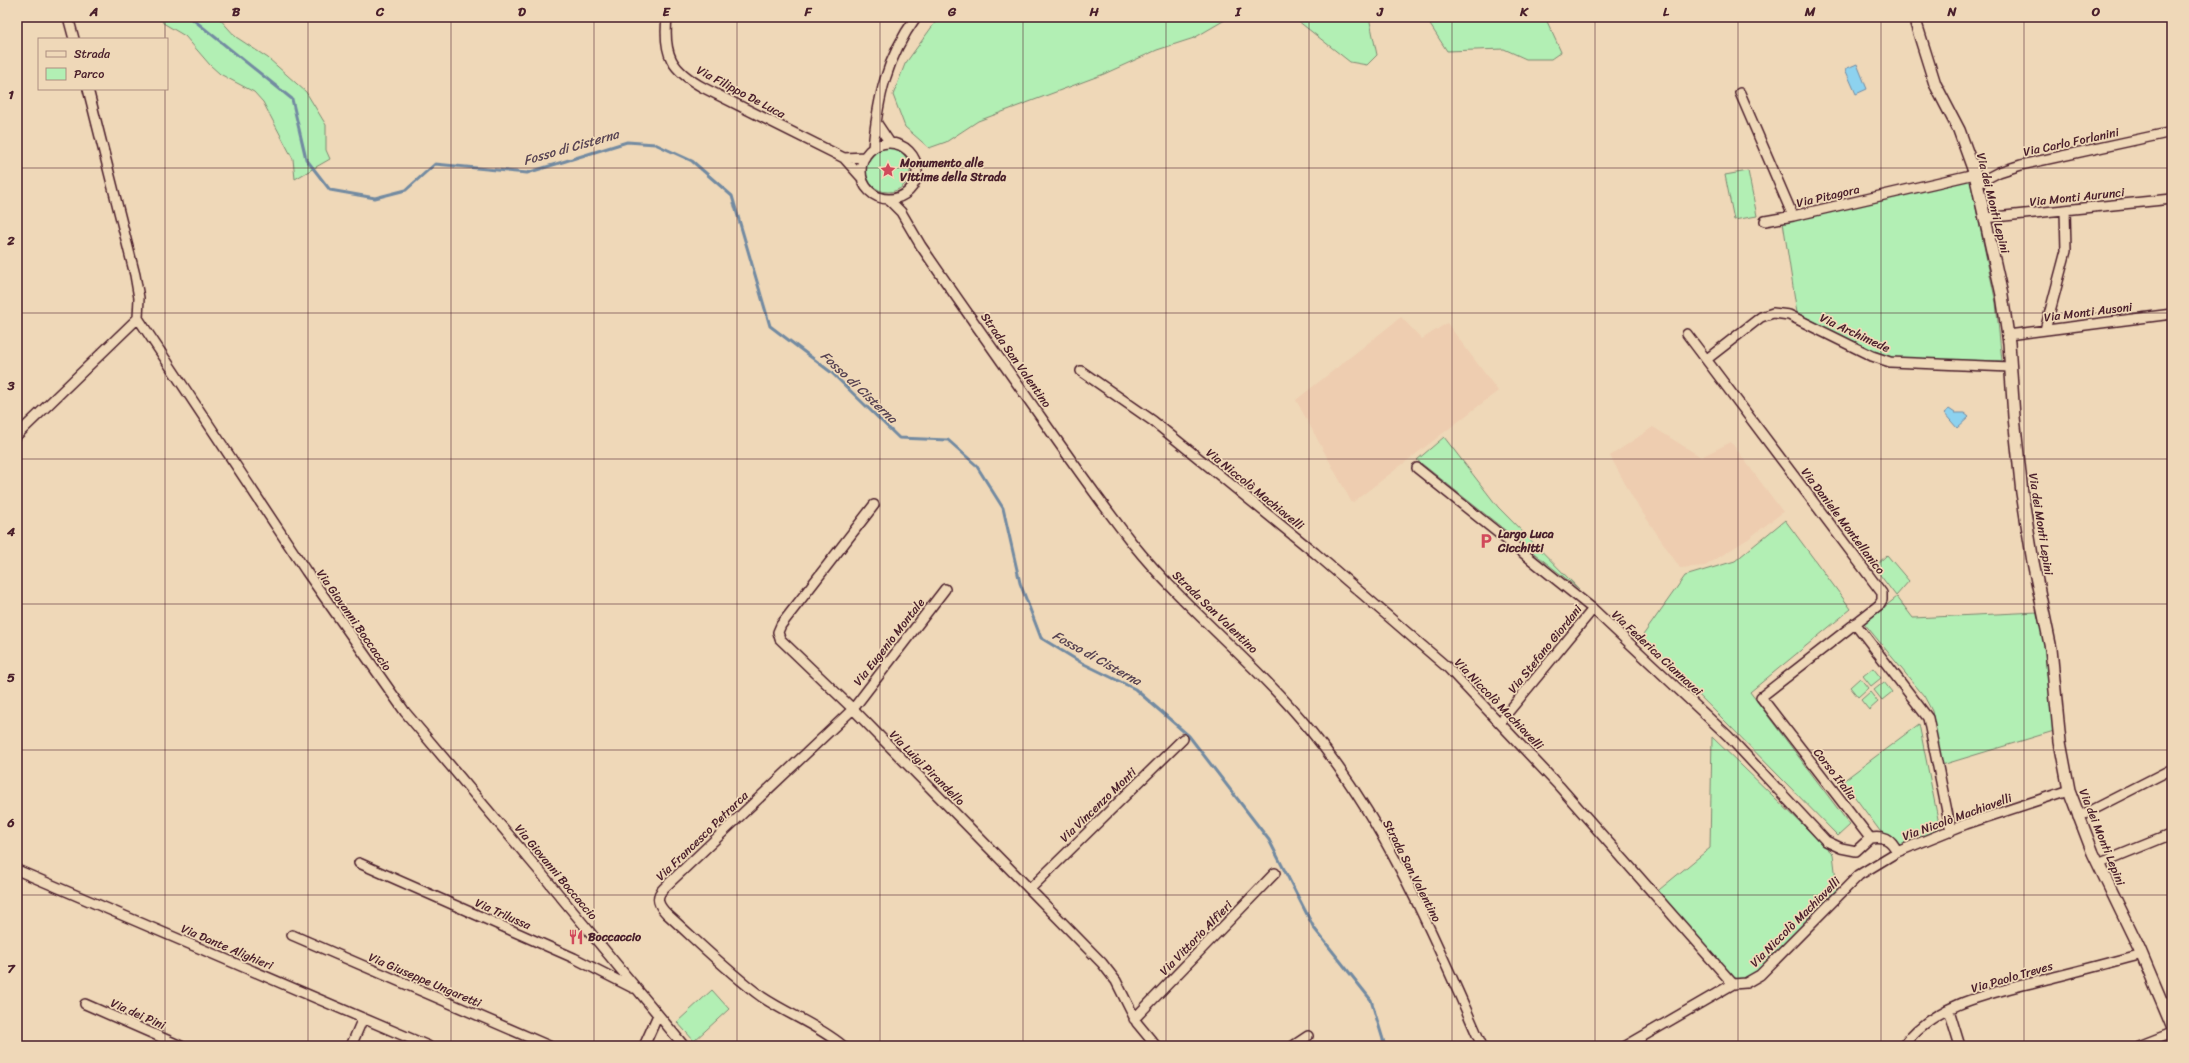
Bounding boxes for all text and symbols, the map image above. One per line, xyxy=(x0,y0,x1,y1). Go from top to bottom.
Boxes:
text: A xyxy=(89,0,98,23)
text: B xyxy=(232,0,241,23)
text: C xyxy=(375,0,385,23)
text: D xyxy=(518,0,526,23)
text: E xyxy=(662,0,671,23)
text: F xyxy=(803,0,812,23)
text: G xyxy=(947,0,957,23)
text: H xyxy=(1088,0,1099,23)
text: I xyxy=(1234,0,1242,23)
text: J xyxy=(1376,0,1384,23)
text: K xyxy=(1519,0,1529,23)
text: L xyxy=(1663,0,1670,23)
text: M xyxy=(1804,0,1816,23)
text: N xyxy=(1946,0,1957,23)
text: O xyxy=(2091,0,2101,23)
legend xyxy=(38,38,168,90)
text: Strada xyxy=(74,43,111,65)
street label: Via Filippo De Luca xyxy=(693,59,790,125)
text: Parco xyxy=(74,63,104,85)
text: 1 xyxy=(8,83,14,106)
street label: Via Carlo Forlanini xyxy=(2021,121,2122,163)
water label: Fosso di Cisterna xyxy=(521,122,623,172)
street label: Via dei Monti Lepini xyxy=(1970,150,2016,256)
place label: Monumento alle Vittime della Strada xyxy=(899,152,1006,188)
place icon: Monumento alle Vittime della Strada xyxy=(879,161,897,179)
street label: Via Pitagora xyxy=(1794,178,1862,214)
street label: Via Monti Aurunci xyxy=(2028,181,2126,213)
text: 2 xyxy=(6,229,15,252)
street label: Via Monti Ausoni xyxy=(2043,296,2134,328)
street label: Via Archimede xyxy=(1816,307,1894,359)
street label: Strada San Valentino xyxy=(975,308,1057,412)
water label: Fosso di Cisterna xyxy=(815,345,904,430)
text: 3 xyxy=(6,374,15,397)
street label: Via Niccolò Machiavelli xyxy=(1201,442,1310,536)
street label: Via Daniele Montellanico xyxy=(1795,463,1891,579)
street label: Via dei Monti Lepini xyxy=(2022,471,2060,577)
text: 4 xyxy=(6,520,16,543)
place label: Largo Luca Cicchitti xyxy=(1497,523,1554,559)
parking icon: Largo Luca Cicchitti xyxy=(1477,532,1495,550)
street label: Via Giovanni Boccaccio xyxy=(310,564,398,676)
street label: Strada San Valentino xyxy=(1167,565,1263,659)
street label: Via Eugenio Montale xyxy=(848,593,931,691)
street label: Via Stefano Giordani xyxy=(1502,599,1588,698)
street label: Via Federica Ciannavei xyxy=(1606,605,1708,702)
water label: Fosso di Cisterna xyxy=(1048,624,1147,693)
street label: Via Niccolò Machiavelli xyxy=(1449,653,1550,756)
text: 5 xyxy=(7,666,15,689)
street label: Via Luigi Pirandello xyxy=(884,725,970,811)
street label: Corso Italia xyxy=(1807,743,1863,806)
street label: Via Vincenzo Monti xyxy=(1054,762,1142,848)
street label: Via Francesco Petrarca xyxy=(650,785,754,886)
street label: Via dei Monti Lepini xyxy=(2073,785,2132,889)
street label: Via Nicolò Machiavelli xyxy=(1899,787,2016,847)
text: 6 xyxy=(6,811,15,834)
street label: Strada San Valentino xyxy=(1377,816,1447,926)
street label: Via Giovanni Boccaccio xyxy=(509,819,603,925)
street label: Via Niccolò Machiavelli xyxy=(1744,871,1846,973)
street label: Via Trilussa xyxy=(471,892,536,937)
street label: Via Vittorio Alfieri xyxy=(1154,895,1238,981)
street label: Via Dante Alighieri xyxy=(177,918,277,977)
place label: Boccaccio xyxy=(588,926,642,948)
restaurant icon: Boccaccio xyxy=(567,928,585,946)
street label: Via Giuseppe Ungaretti xyxy=(365,946,486,1014)
street label: Via Paolo Treves xyxy=(1968,955,2056,999)
text: 7 xyxy=(7,957,16,980)
street label: Via dei Pini xyxy=(107,992,170,1036)

